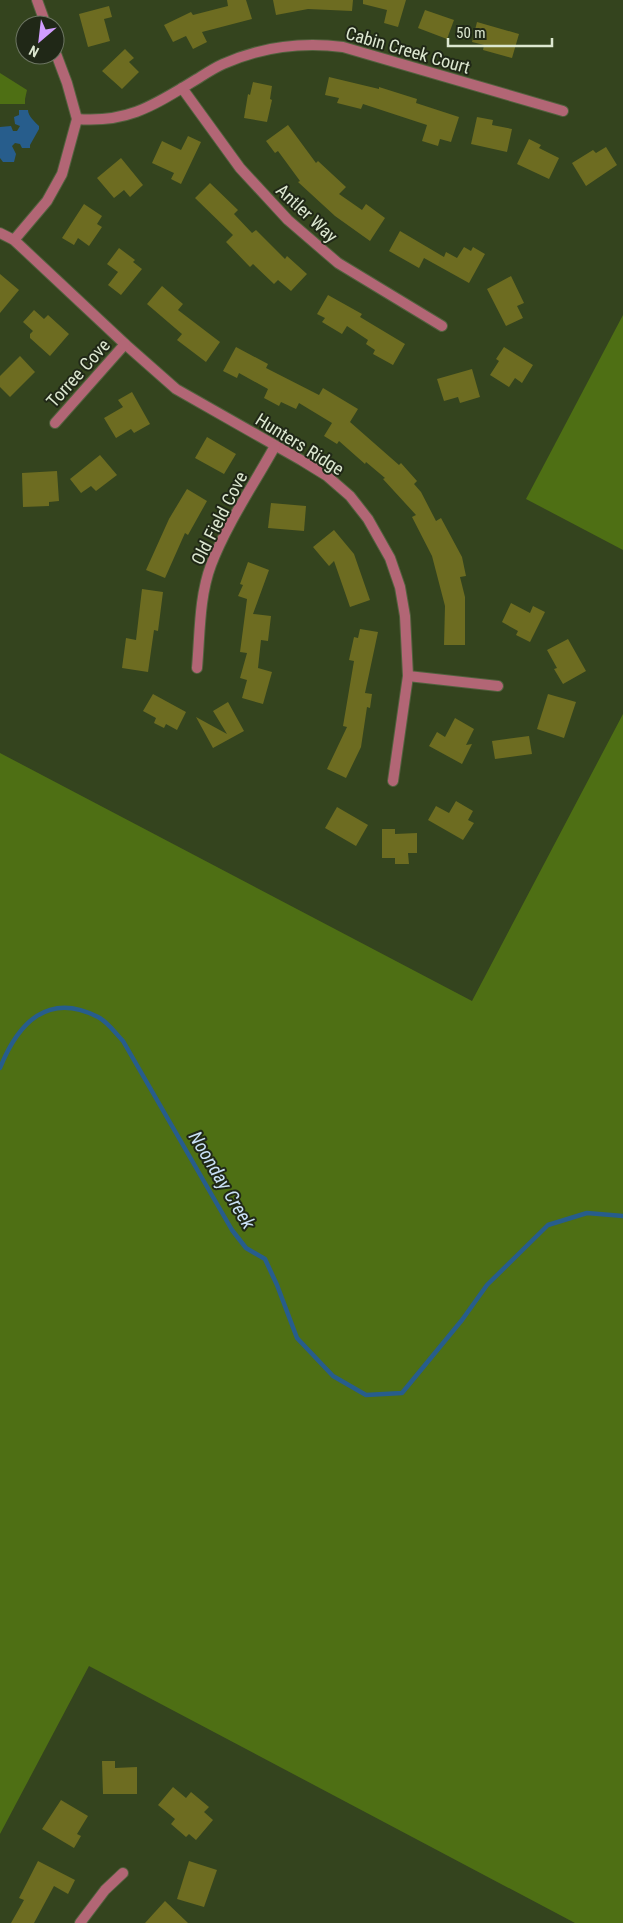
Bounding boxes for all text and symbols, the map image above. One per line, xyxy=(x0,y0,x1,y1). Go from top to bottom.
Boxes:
north arrow xyxy=(15,15,65,65)
scale bar xyxy=(448,15,552,47)
street label: Cabin Creek Court xyxy=(343,22,473,78)
text: 50 m xyxy=(456,24,486,42)
text: N xyxy=(26,42,41,61)
street label: Antler Way xyxy=(272,179,342,247)
street label: Torree Cove xyxy=(42,335,114,411)
street label: Hunters Ridge xyxy=(252,409,348,479)
street label: Old Field Cove xyxy=(187,468,251,568)
water label: Noonday Creek xyxy=(184,1127,261,1234)

